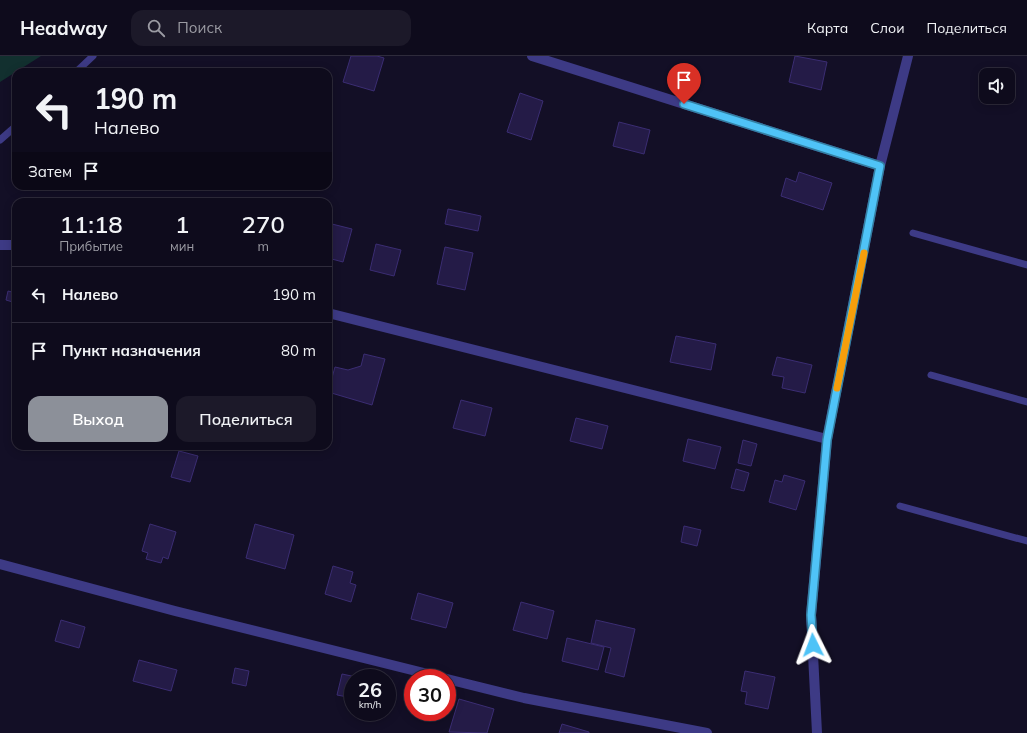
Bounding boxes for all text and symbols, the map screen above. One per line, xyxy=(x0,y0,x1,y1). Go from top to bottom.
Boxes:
search box xyxy=(131,10,411,46)
text: Headway xyxy=(20,16,107,40)
icon: search xyxy=(145,17,167,39)
text: Поиск xyxy=(177,18,222,37)
text: Карта xyxy=(807,19,848,37)
text: Слои xyxy=(870,19,905,37)
text: Поделиться xyxy=(927,19,1007,37)
pin xyxy=(667,63,701,104)
map controls xyxy=(979,68,1015,104)
button: sound xyxy=(979,68,1015,104)
icon: arrive xyxy=(673,69,695,91)
text: 190 m xyxy=(94,81,177,116)
icon: left xyxy=(28,84,80,136)
text: Налево xyxy=(94,116,160,139)
icon: arrive xyxy=(80,160,102,182)
text: Затем xyxy=(28,162,72,181)
text: 11:18 xyxy=(59,209,123,239)
text: 1 xyxy=(175,209,189,239)
text: 270 xyxy=(242,209,285,239)
text: Прибытие xyxy=(59,238,123,254)
text: мин xyxy=(170,238,194,254)
text: m xyxy=(257,238,269,254)
icon: left xyxy=(28,284,50,306)
text: Налево xyxy=(62,285,118,304)
text: 190 m xyxy=(272,285,316,304)
icon: arrive xyxy=(28,340,50,362)
text: Пункт назначения xyxy=(62,341,201,360)
text: 80 m xyxy=(281,341,316,360)
button: Выход xyxy=(28,396,168,442)
button: Поделиться xyxy=(176,396,316,442)
position arrow xyxy=(792,624,834,666)
speed limit sign: 30 xyxy=(404,669,456,721)
text: 26 xyxy=(358,677,382,702)
text: km/h xyxy=(359,698,381,711)

